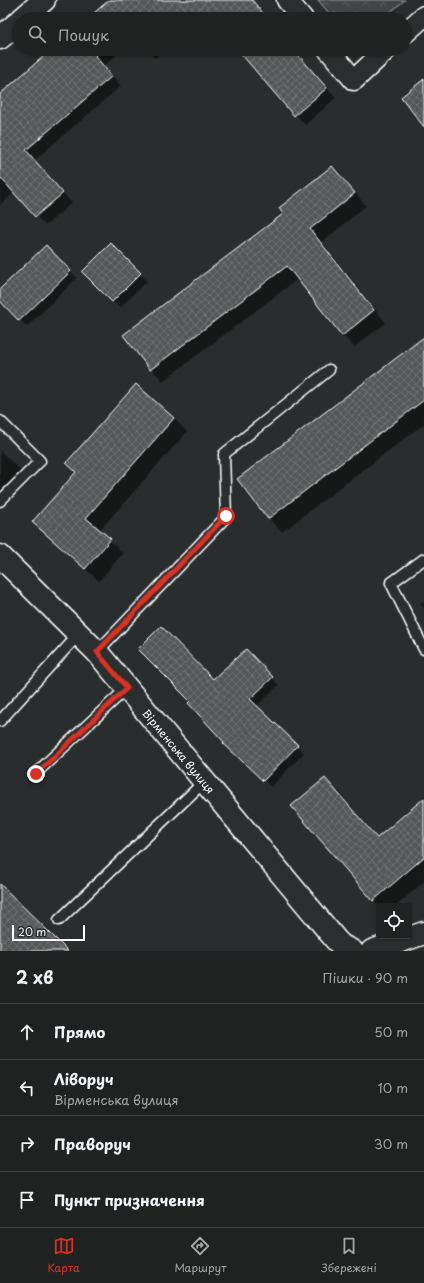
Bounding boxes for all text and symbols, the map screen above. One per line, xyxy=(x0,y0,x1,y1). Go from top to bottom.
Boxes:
search box xyxy=(12,12,412,56)
icon: search xyxy=(26,23,48,45)
text: Пошук xyxy=(58,23,109,46)
route start xyxy=(217,507,235,525)
street label: Вірменська вулиця xyxy=(139,705,219,797)
route end xyxy=(27,765,45,783)
map controls xyxy=(376,903,412,939)
button: locate xyxy=(376,903,412,939)
scale bar xyxy=(12,923,85,942)
text: 20 m xyxy=(18,923,46,940)
text: 2 хв xyxy=(16,964,53,990)
text: Пішки · 90 m xyxy=(322,968,408,987)
text: Прямо xyxy=(54,1020,105,1043)
icon: ahead xyxy=(16,1021,38,1043)
text: 50 m xyxy=(374,1022,408,1041)
text: Ліворуч xyxy=(54,1067,114,1090)
icon: left xyxy=(16,1077,38,1099)
text: 10 m xyxy=(378,1078,408,1097)
text: Вірменська вулиця xyxy=(54,1090,179,1109)
text: Праворуч xyxy=(54,1132,131,1155)
icon: right xyxy=(16,1133,38,1155)
text: 30 m xyxy=(374,1134,408,1153)
text: Пункт призначення xyxy=(54,1188,205,1211)
icon: arrive xyxy=(16,1189,38,1211)
tab: Карта xyxy=(47,1235,80,1276)
tab: Маршрут xyxy=(174,1235,227,1276)
tab: Збережені xyxy=(321,1235,377,1276)

